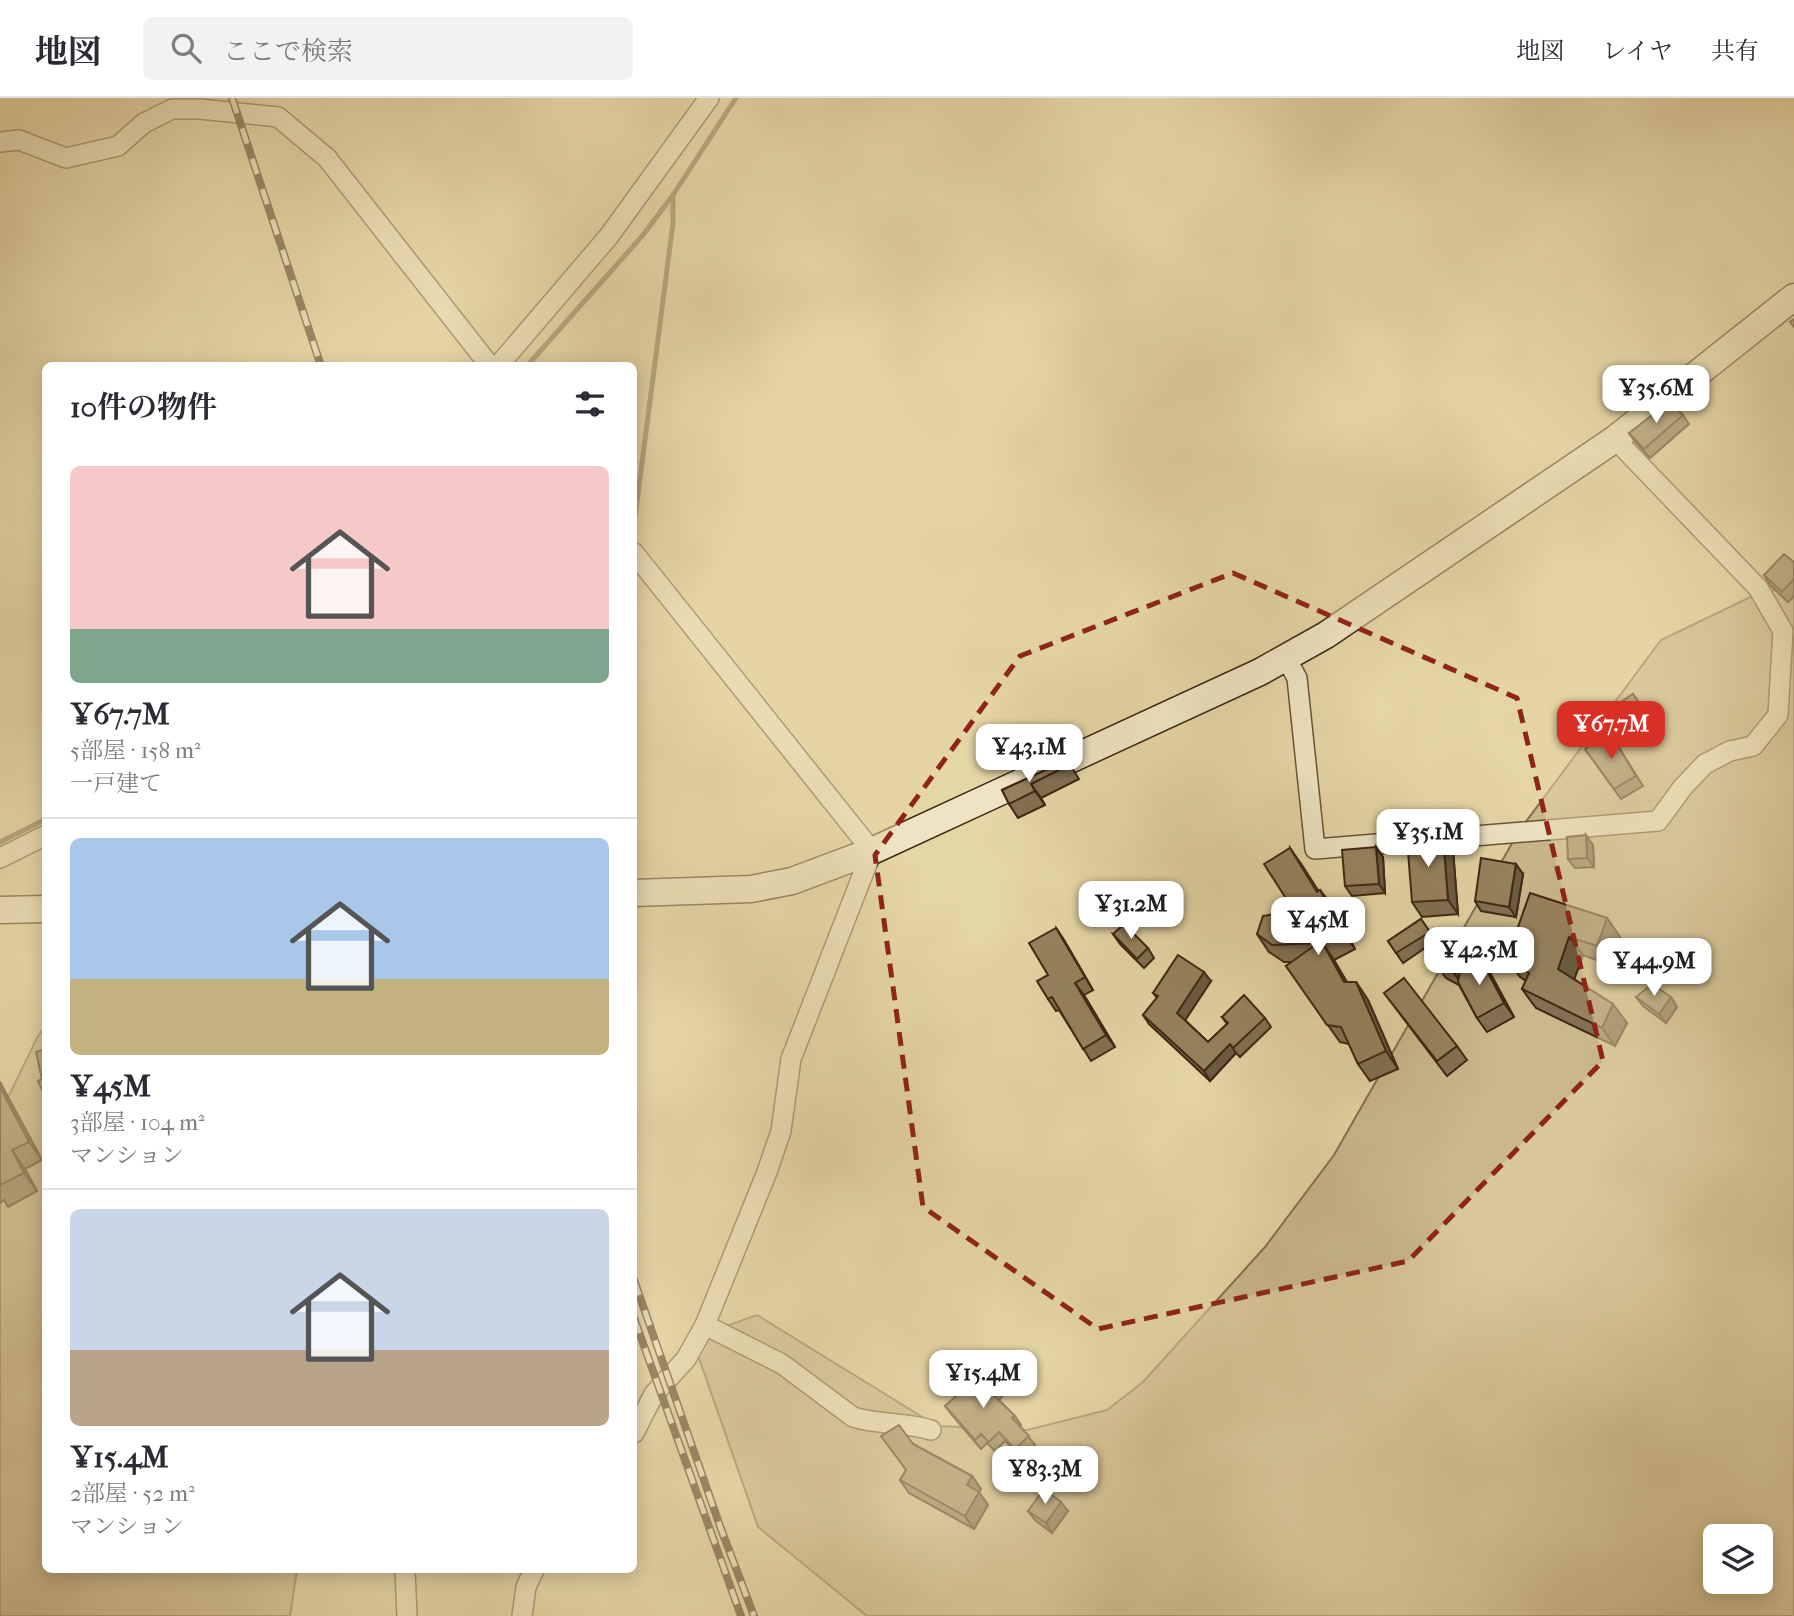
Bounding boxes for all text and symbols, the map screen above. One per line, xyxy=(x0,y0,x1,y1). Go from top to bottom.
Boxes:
search box xyxy=(143,17,633,80)
icon: search xyxy=(167,29,205,67)
text: 地図 xyxy=(35,33,101,72)
text: ここで検索 xyxy=(223,36,353,67)
text: 地図 xyxy=(1516,37,1564,65)
text: レイヤ xyxy=(1602,37,1673,65)
text: 共有 xyxy=(1711,37,1759,65)
pin: ¥35.6M xyxy=(1599,366,1713,425)
text: ¥35.6M xyxy=(1618,374,1694,401)
icon: filters xyxy=(571,385,609,423)
text: 10件の物件 xyxy=(70,390,217,425)
icon: home xyxy=(277,511,403,637)
text: ¥67.7M xyxy=(70,697,169,732)
pin: ¥67.7M xyxy=(1554,702,1668,761)
text: ¥67.7M xyxy=(1573,710,1649,737)
pin: ¥43.1M xyxy=(972,724,1086,784)
text: ¥43.1M xyxy=(992,733,1066,760)
text: 5部屋 · 158 m² xyxy=(70,737,201,764)
text: 一戸建て xyxy=(70,770,162,797)
pin: ¥35.1M xyxy=(1371,810,1485,869)
text: ¥35.1M xyxy=(1393,818,1463,845)
pin: ¥31.2M xyxy=(1074,882,1188,941)
icon: home xyxy=(277,883,403,1009)
text: ¥31.2M xyxy=(1095,890,1167,917)
pin: ¥45M xyxy=(1277,898,1359,957)
text: ¥45M xyxy=(1287,906,1349,933)
pin: ¥42.5M xyxy=(1422,928,1536,987)
text: ¥42.5M xyxy=(1440,936,1518,963)
pin: ¥44.9M xyxy=(1597,939,1711,998)
text: ¥44.9M xyxy=(1613,947,1695,974)
text: ¥45M xyxy=(70,1069,151,1104)
text: 3部屋 · 104 m² xyxy=(70,1109,205,1136)
text: マンション xyxy=(70,1142,184,1169)
icon: home xyxy=(277,1254,403,1380)
pin: ¥15.4M xyxy=(926,1350,1040,1410)
text: ¥15.4M xyxy=(945,1359,1021,1386)
text: ¥15.4M xyxy=(70,1440,169,1475)
pin: ¥83.3M xyxy=(988,1446,1102,1506)
text: ¥83.3M xyxy=(1008,1455,1082,1482)
text: 2部屋 · 52 m² xyxy=(70,1480,195,1507)
text: マンション xyxy=(70,1513,184,1540)
map controls xyxy=(1703,1524,1773,1594)
button: layers xyxy=(1703,1524,1773,1594)

